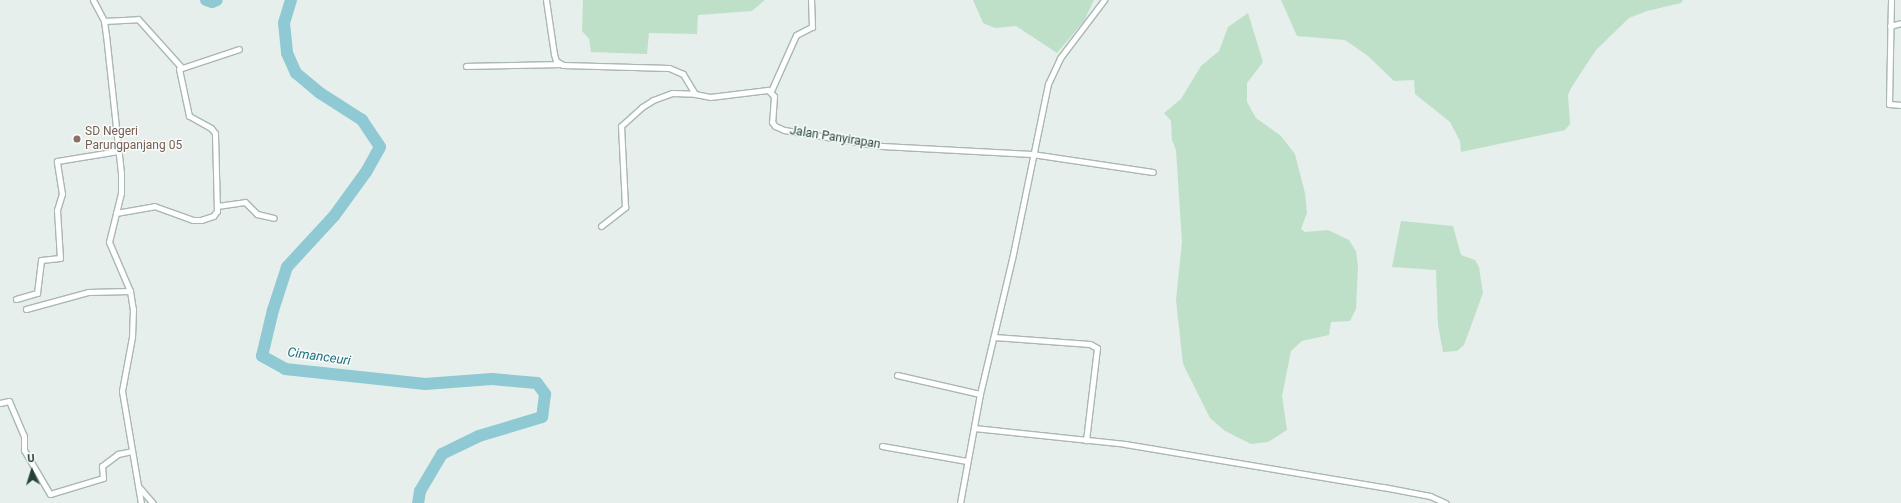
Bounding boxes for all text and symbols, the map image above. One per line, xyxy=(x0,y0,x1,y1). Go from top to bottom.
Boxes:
street label: Jalan Panyirapan xyxy=(789,124,881,152)
place label: SD Negeri Parungpanjang 05 xyxy=(85,125,182,153)
marker: SD Negeri Parungpanjang 05 xyxy=(72,134,82,144)
water label: Cimanceuri xyxy=(286,345,352,369)
north arrow xyxy=(12,451,52,491)
text: U xyxy=(27,452,35,465)

